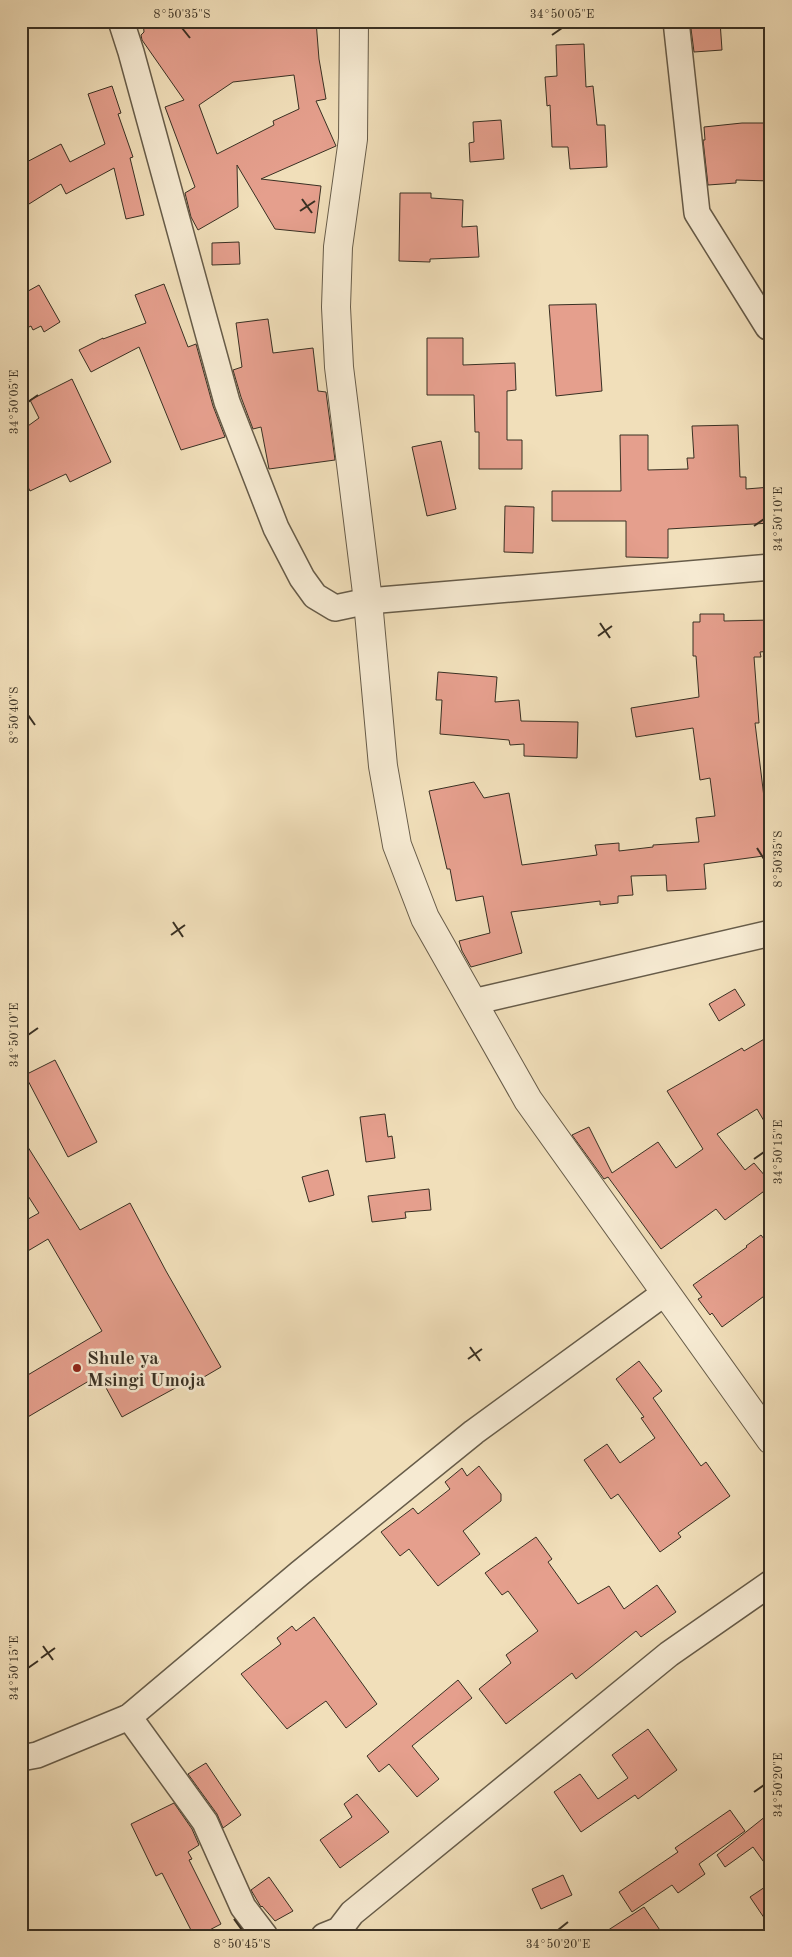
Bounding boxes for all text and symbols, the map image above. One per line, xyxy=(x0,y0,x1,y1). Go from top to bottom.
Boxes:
text: 8°50'35"S xyxy=(154,8,210,21)
text: 34°50'05"E xyxy=(530,8,594,21)
text: 34°50'05"E xyxy=(8,370,21,434)
text: 34°50'10"E xyxy=(772,487,785,551)
text: 8°50'40"S xyxy=(8,687,21,743)
text: 8°50'35"S xyxy=(772,831,785,887)
text: 34°50'10"E xyxy=(8,1003,21,1067)
text: 34°50'15"E xyxy=(772,1120,785,1184)
place label: Shule ya Msingi Umoja xyxy=(87,1350,206,1391)
marker: Shule ya Msingi Umoja xyxy=(71,1362,83,1374)
text: 34°50'15"E xyxy=(8,1636,21,1700)
text: 34°50'20"E xyxy=(772,1753,785,1817)
text: 8°50'45"S xyxy=(214,1938,270,1951)
text: 34°50'20"E xyxy=(526,1938,590,1951)

